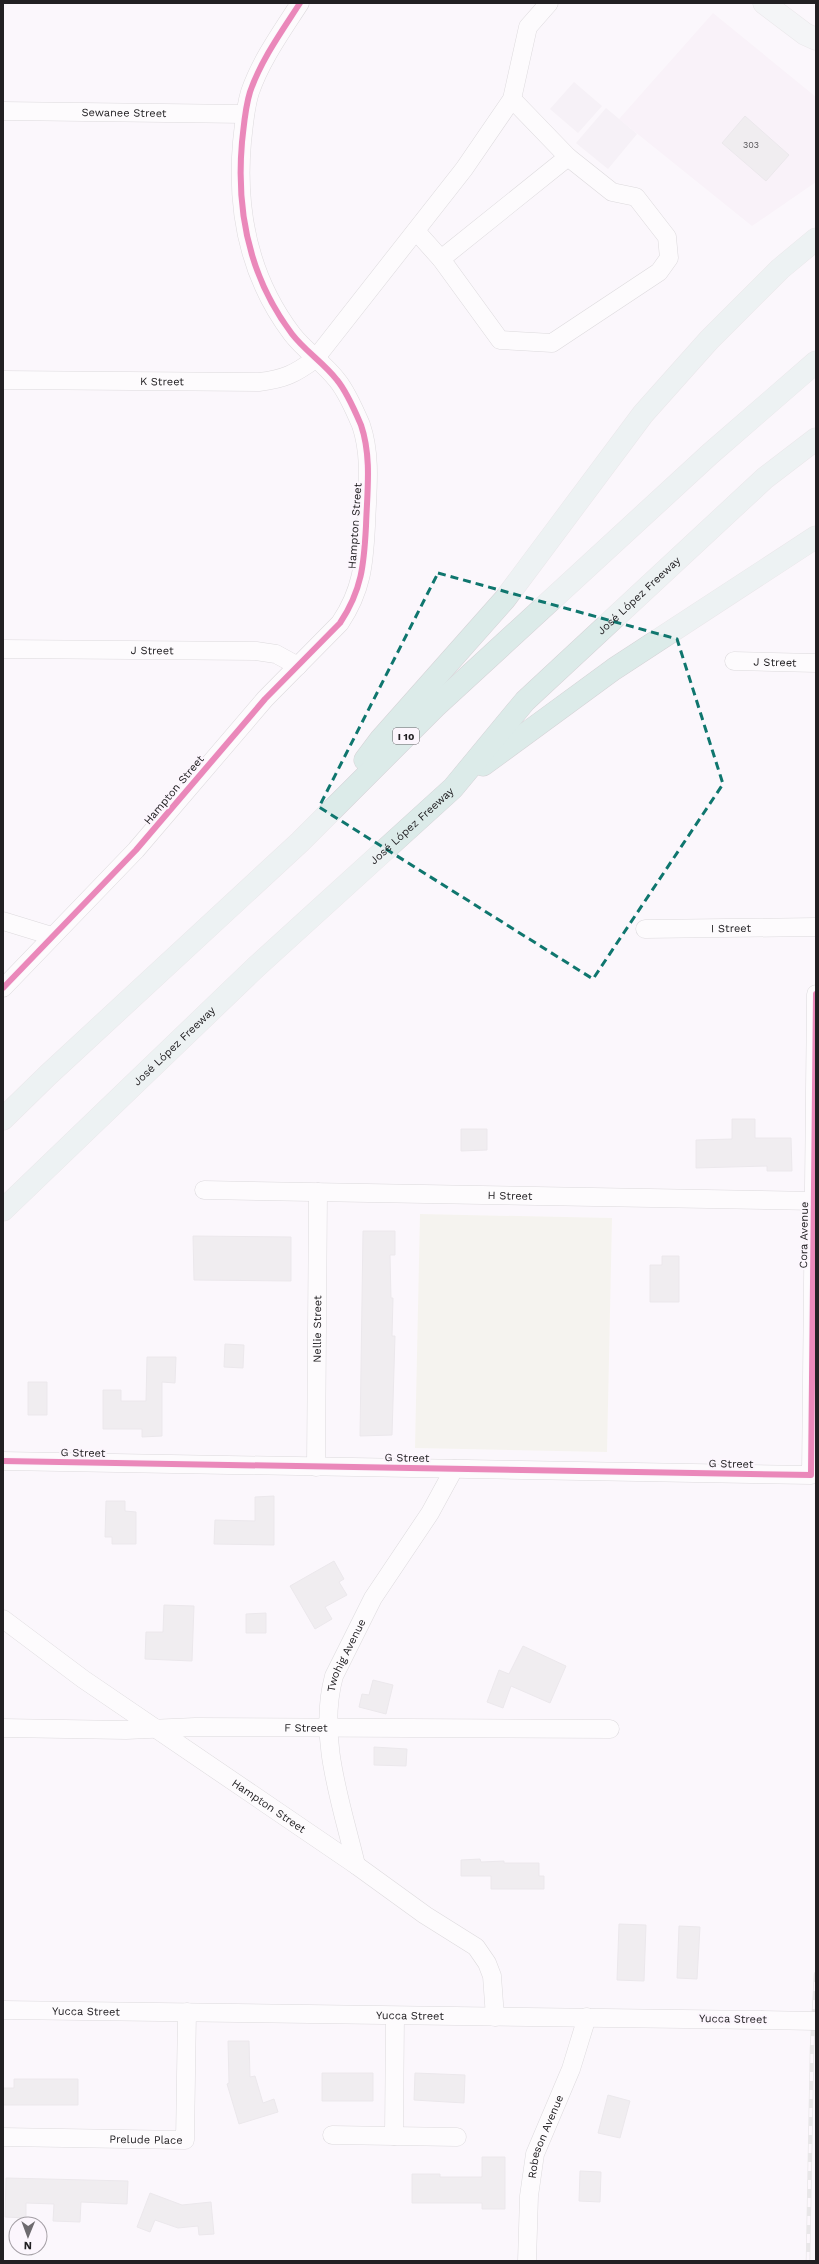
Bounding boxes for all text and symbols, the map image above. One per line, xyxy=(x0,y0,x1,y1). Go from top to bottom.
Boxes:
street label: Sewanee Street xyxy=(81,105,167,120)
house number: 303 xyxy=(743,140,759,150)
street label: K Street xyxy=(140,375,184,388)
street label: Hampton Street xyxy=(346,482,365,570)
street label: José López Freeway xyxy=(594,554,683,637)
street label: J Street xyxy=(130,644,174,657)
street label: J Street xyxy=(753,655,797,669)
road number: I 10 xyxy=(393,728,419,744)
street label: Hampton Street xyxy=(141,752,207,827)
street label: José López Freeway xyxy=(367,784,456,867)
street label: I Street xyxy=(711,921,752,935)
street label: José López Freeway xyxy=(130,1003,218,1088)
street label: H Street xyxy=(487,1189,533,1202)
street label: Cora Avenue xyxy=(797,1202,811,1268)
street label: Nellie Street xyxy=(310,1295,324,1363)
street label: G Street xyxy=(60,1446,106,1460)
street label: G Street xyxy=(384,1451,430,1465)
street label: G Street xyxy=(708,1457,754,1471)
street label: Twohig Avenue xyxy=(324,1617,368,1693)
street label: F Street xyxy=(284,1721,328,1734)
street label: Hampton Street xyxy=(230,1776,309,1836)
street label: Yucca Street xyxy=(52,2004,120,2018)
street label: Yucca Street xyxy=(376,2008,444,2022)
street label: Yucca Street xyxy=(699,2012,767,2026)
street label: Robeson Avenue xyxy=(525,2093,566,2179)
street label: Prelude Place xyxy=(109,2132,183,2146)
north arrow xyxy=(8,2216,48,2256)
text: N xyxy=(24,2239,32,2252)

